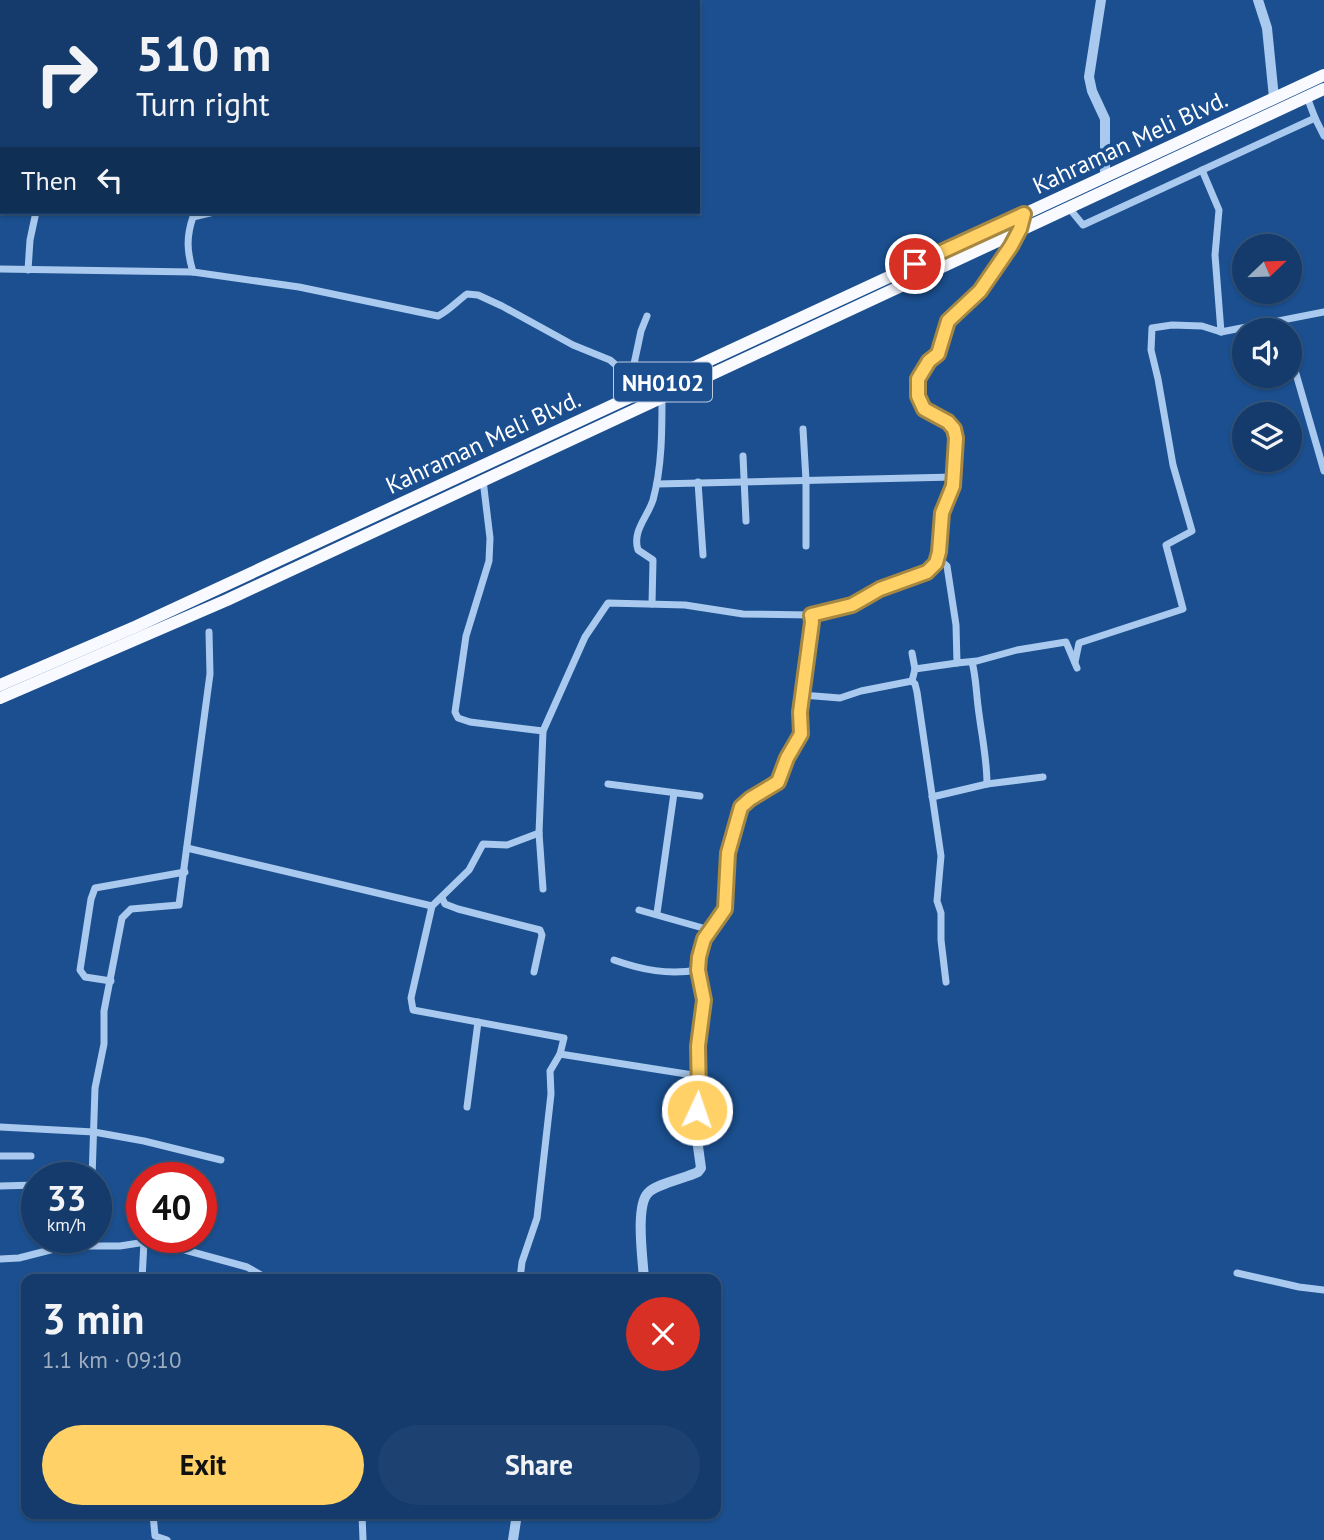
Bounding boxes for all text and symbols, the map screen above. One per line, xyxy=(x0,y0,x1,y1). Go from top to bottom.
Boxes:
text: 510 m xyxy=(136,21,271,85)
icon: right xyxy=(21,28,112,119)
text: Turn right xyxy=(136,83,270,125)
street label: Kahraman Meli Blvd. xyxy=(1028,83,1232,201)
icon: left xyxy=(91,161,129,199)
text: Then xyxy=(21,164,77,197)
pin xyxy=(885,234,945,294)
north arrow xyxy=(1232,234,1302,304)
map controls xyxy=(1232,234,1302,472)
icon: arrive xyxy=(896,245,934,283)
button: sound xyxy=(1232,318,1302,388)
road number: NH0102 xyxy=(614,362,712,402)
street label: Kahraman Meli Blvd. xyxy=(381,383,585,501)
button: layers xyxy=(1232,402,1302,472)
position arrow xyxy=(660,1073,734,1147)
speed limit sign: 40 xyxy=(126,1162,217,1253)
text: 33 xyxy=(47,1175,86,1221)
text: km/h xyxy=(47,1213,86,1236)
text: 3 min xyxy=(42,1291,144,1346)
button: close xyxy=(626,1297,700,1371)
text: 1.1 km · 09:10 xyxy=(42,1345,181,1374)
button: Exit xyxy=(42,1425,364,1505)
button: Share xyxy=(378,1425,700,1505)

